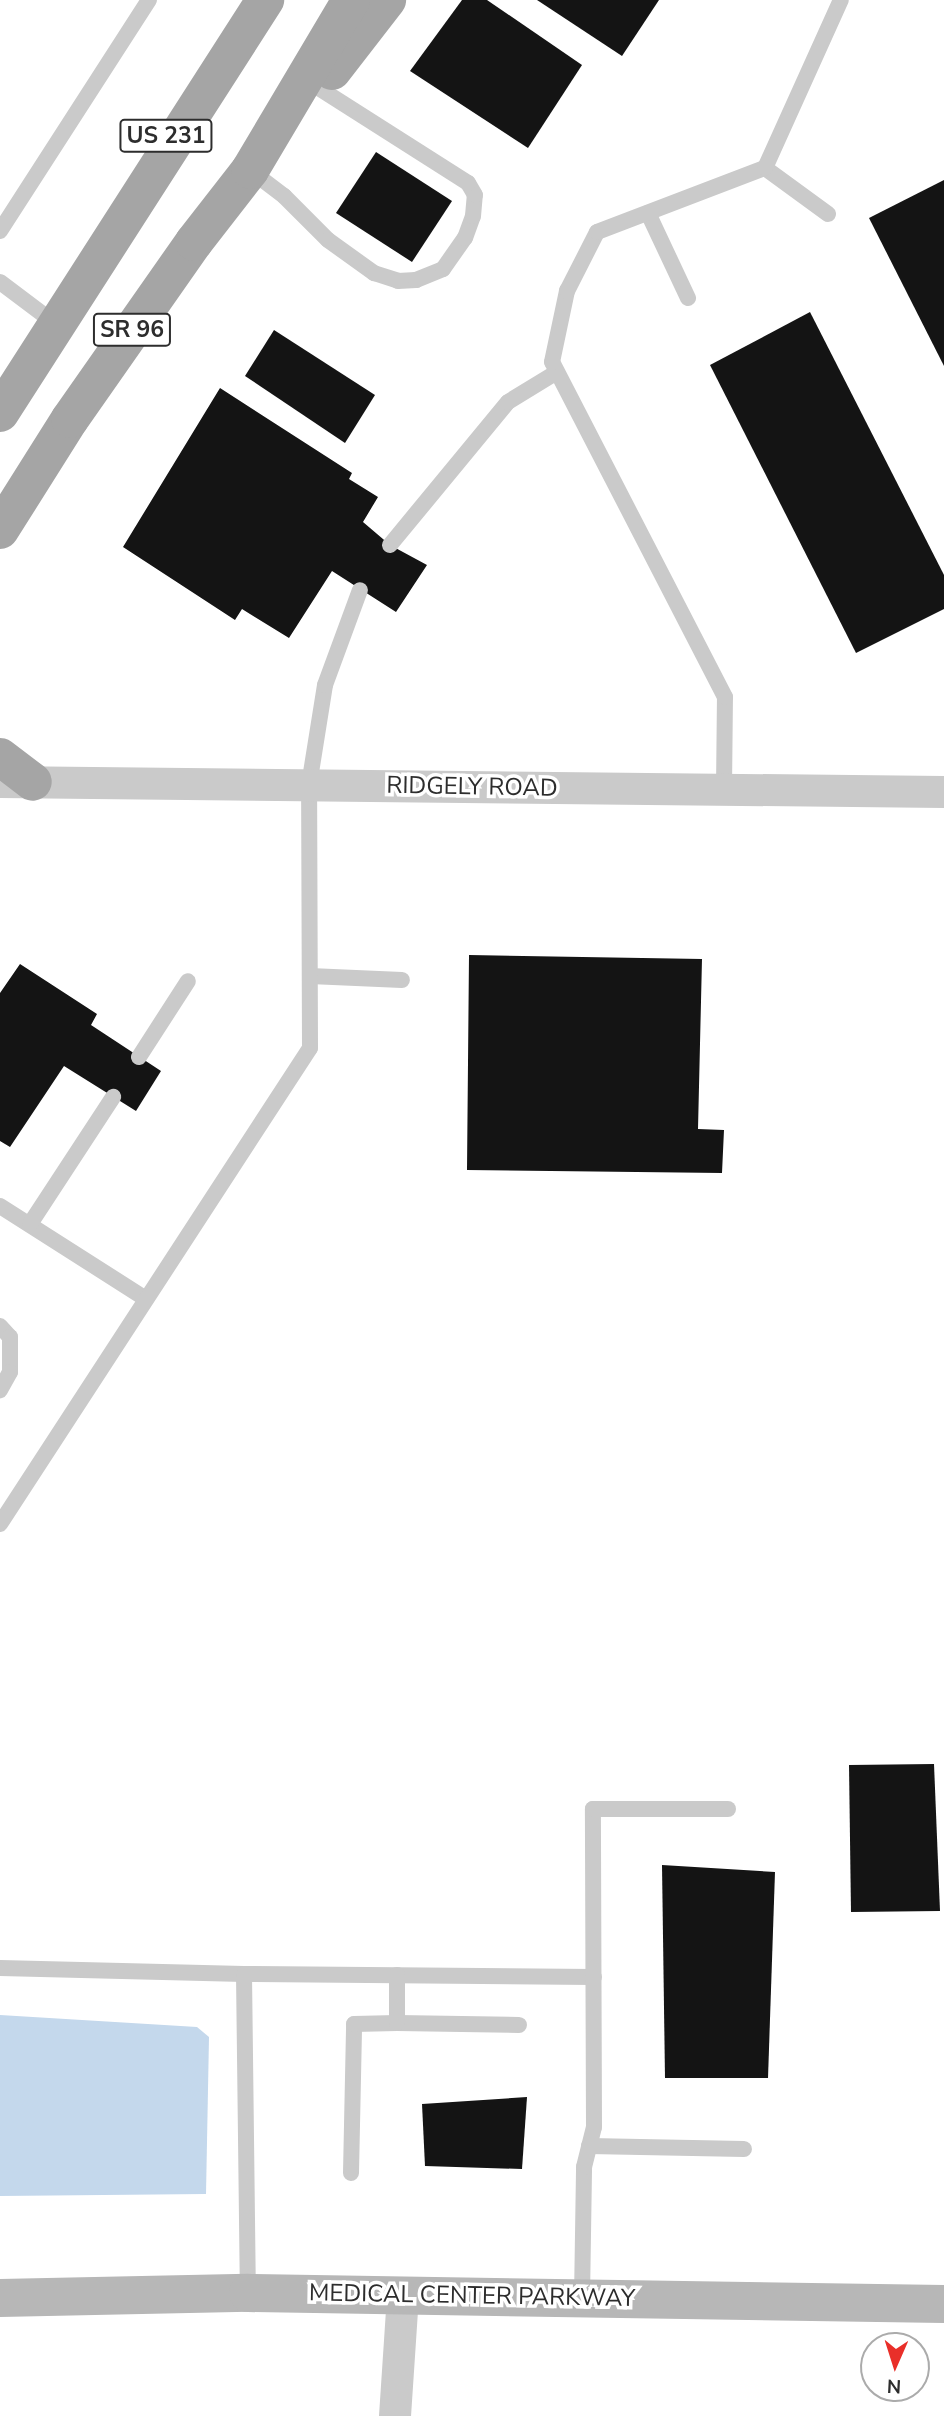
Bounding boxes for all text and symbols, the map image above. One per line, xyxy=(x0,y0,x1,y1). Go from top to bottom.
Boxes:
road number: US 231 xyxy=(119,116,213,155)
road number: SR 96 xyxy=(92,310,172,350)
street label: RIDGELY ROAD xyxy=(386,771,558,803)
street label: MEDICAL CENTER PARKWAY xyxy=(309,2279,635,2313)
north arrow xyxy=(860,2332,930,2402)
text: N xyxy=(886,2373,902,2399)

